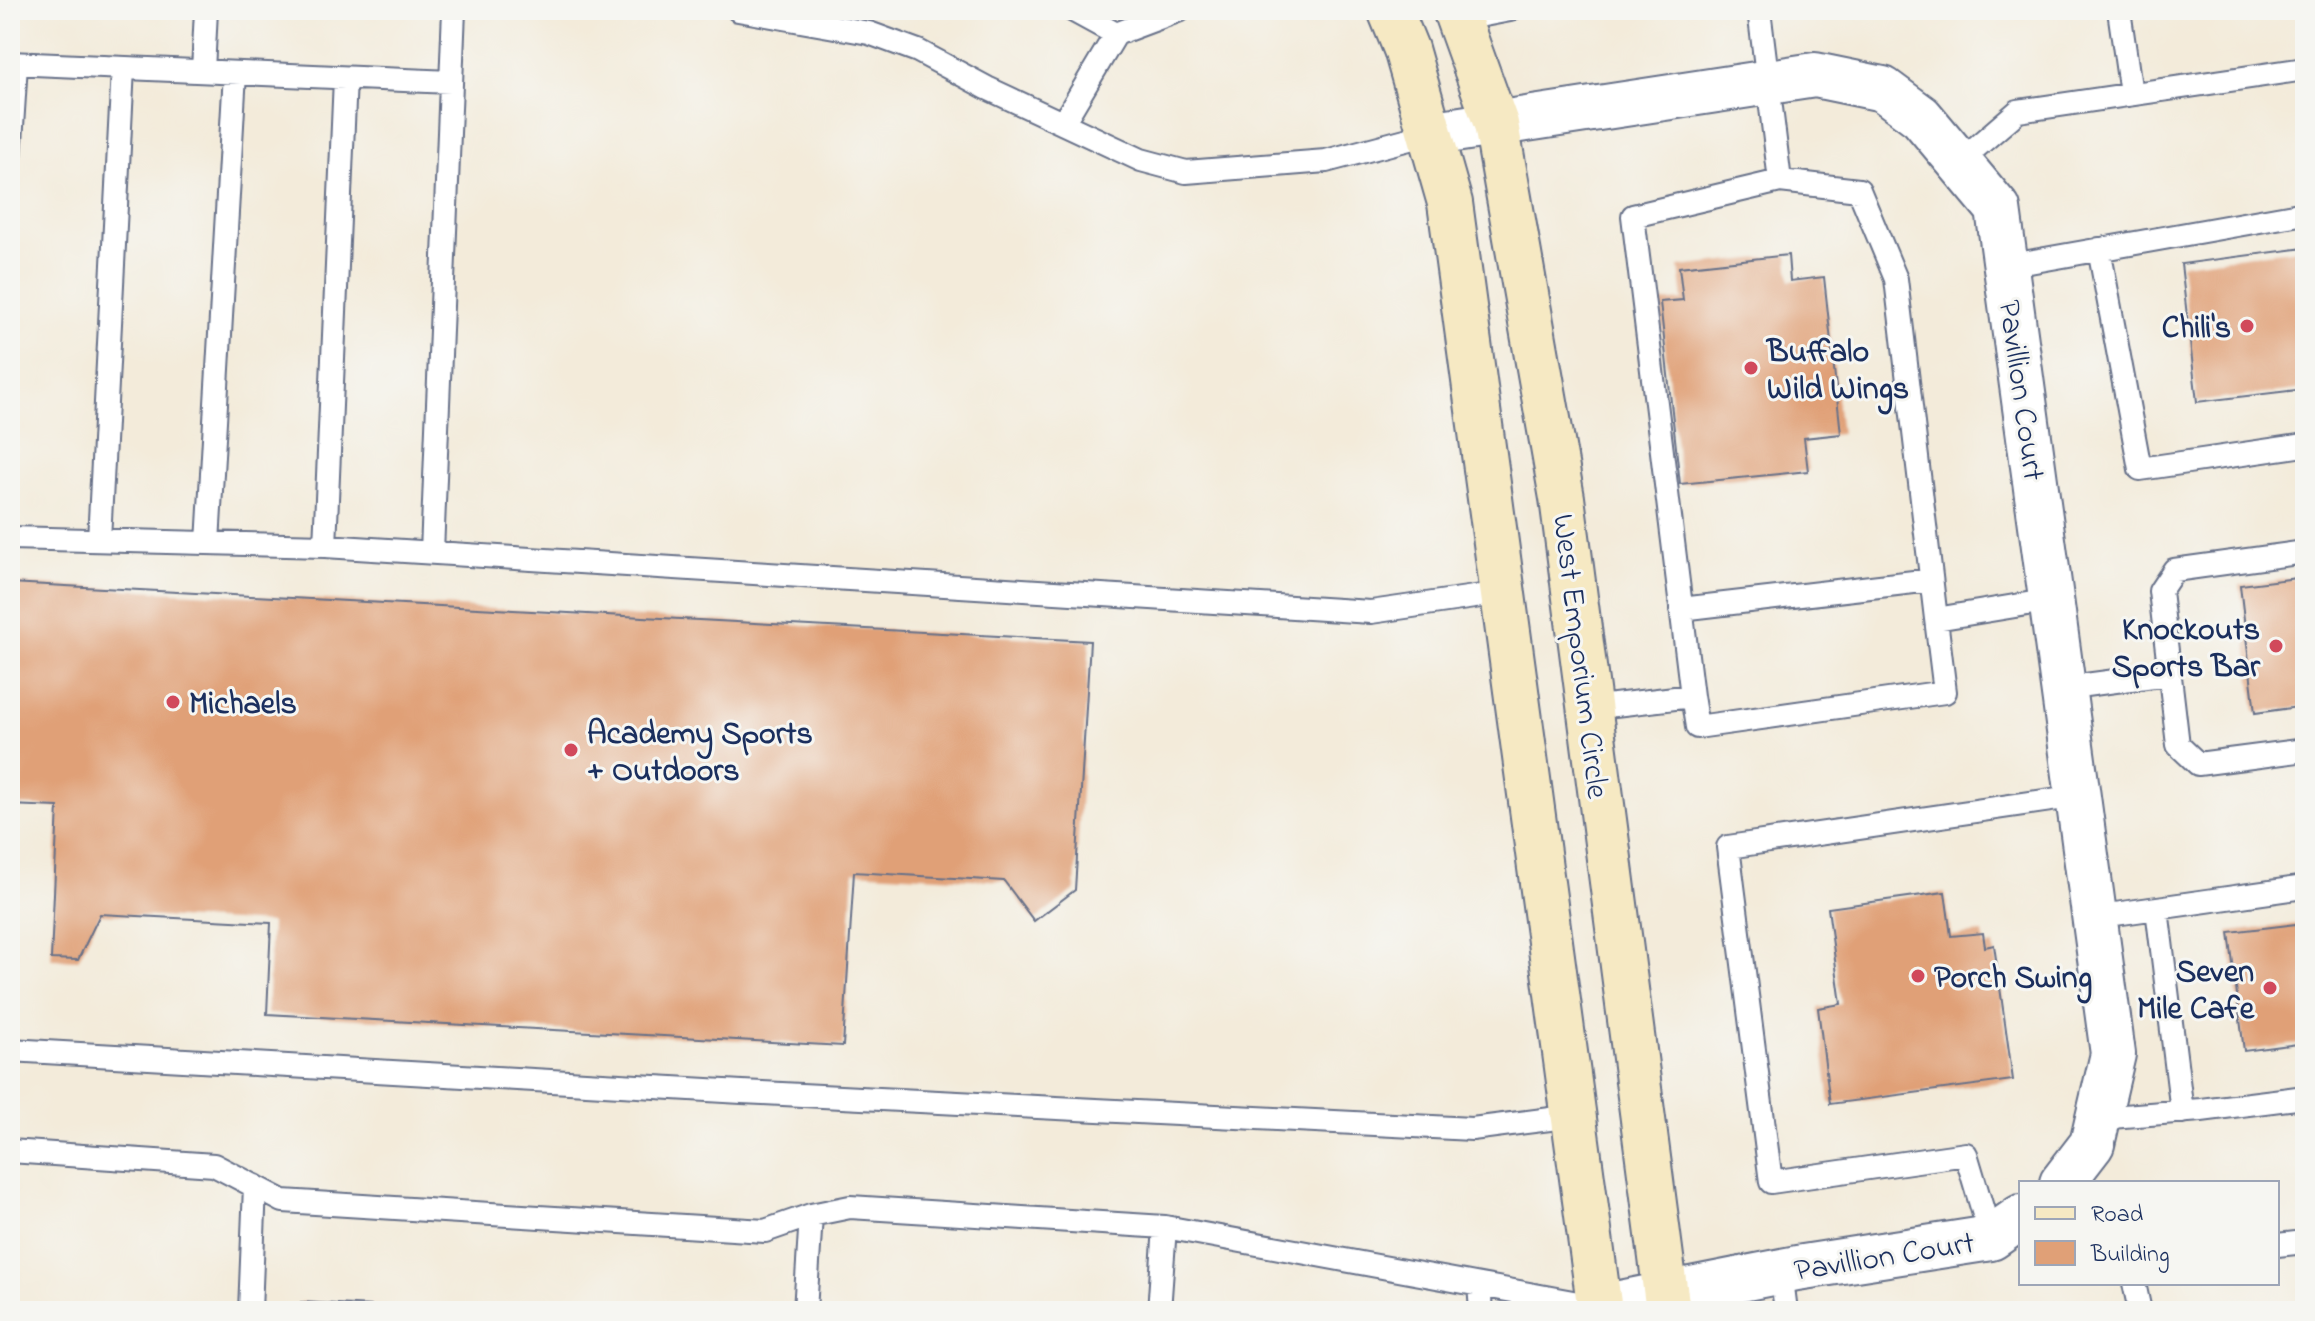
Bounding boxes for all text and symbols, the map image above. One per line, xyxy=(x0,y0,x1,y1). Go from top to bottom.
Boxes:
street label: Pavillion Court xyxy=(1984,297,2056,484)
place label: Chili's xyxy=(2162,306,2231,353)
marker: Chili's xyxy=(2238,317,2256,335)
place label: Buffalo Wild Wings xyxy=(1765,330,1909,415)
marker: Buffalo Wild Wings xyxy=(1742,359,1760,377)
street label: West Emporium Circle xyxy=(1538,511,1619,802)
place label: Knockouts Sports Bar xyxy=(2112,608,2261,692)
marker: Knockouts Sports Bar xyxy=(2267,637,2285,655)
place label: Michaels xyxy=(189,682,297,729)
marker: Michaels xyxy=(164,693,182,711)
place label: Academy Sports + Outdoors xyxy=(587,712,813,796)
marker: Academy Sports + Outdoors xyxy=(562,741,580,759)
place label: Seven Mile Cafe xyxy=(2137,950,2256,1034)
place label: Porch Swing xyxy=(1934,956,2092,1004)
marker: Porch Swing xyxy=(1909,967,1927,985)
marker: Seven Mile Cafe xyxy=(2261,979,2279,997)
legend xyxy=(2019,1181,2279,1285)
text: Road xyxy=(2091,1198,2144,1233)
street label: Pavillion Court xyxy=(1791,1221,1978,1296)
text: Building xyxy=(2090,1238,2170,1273)

